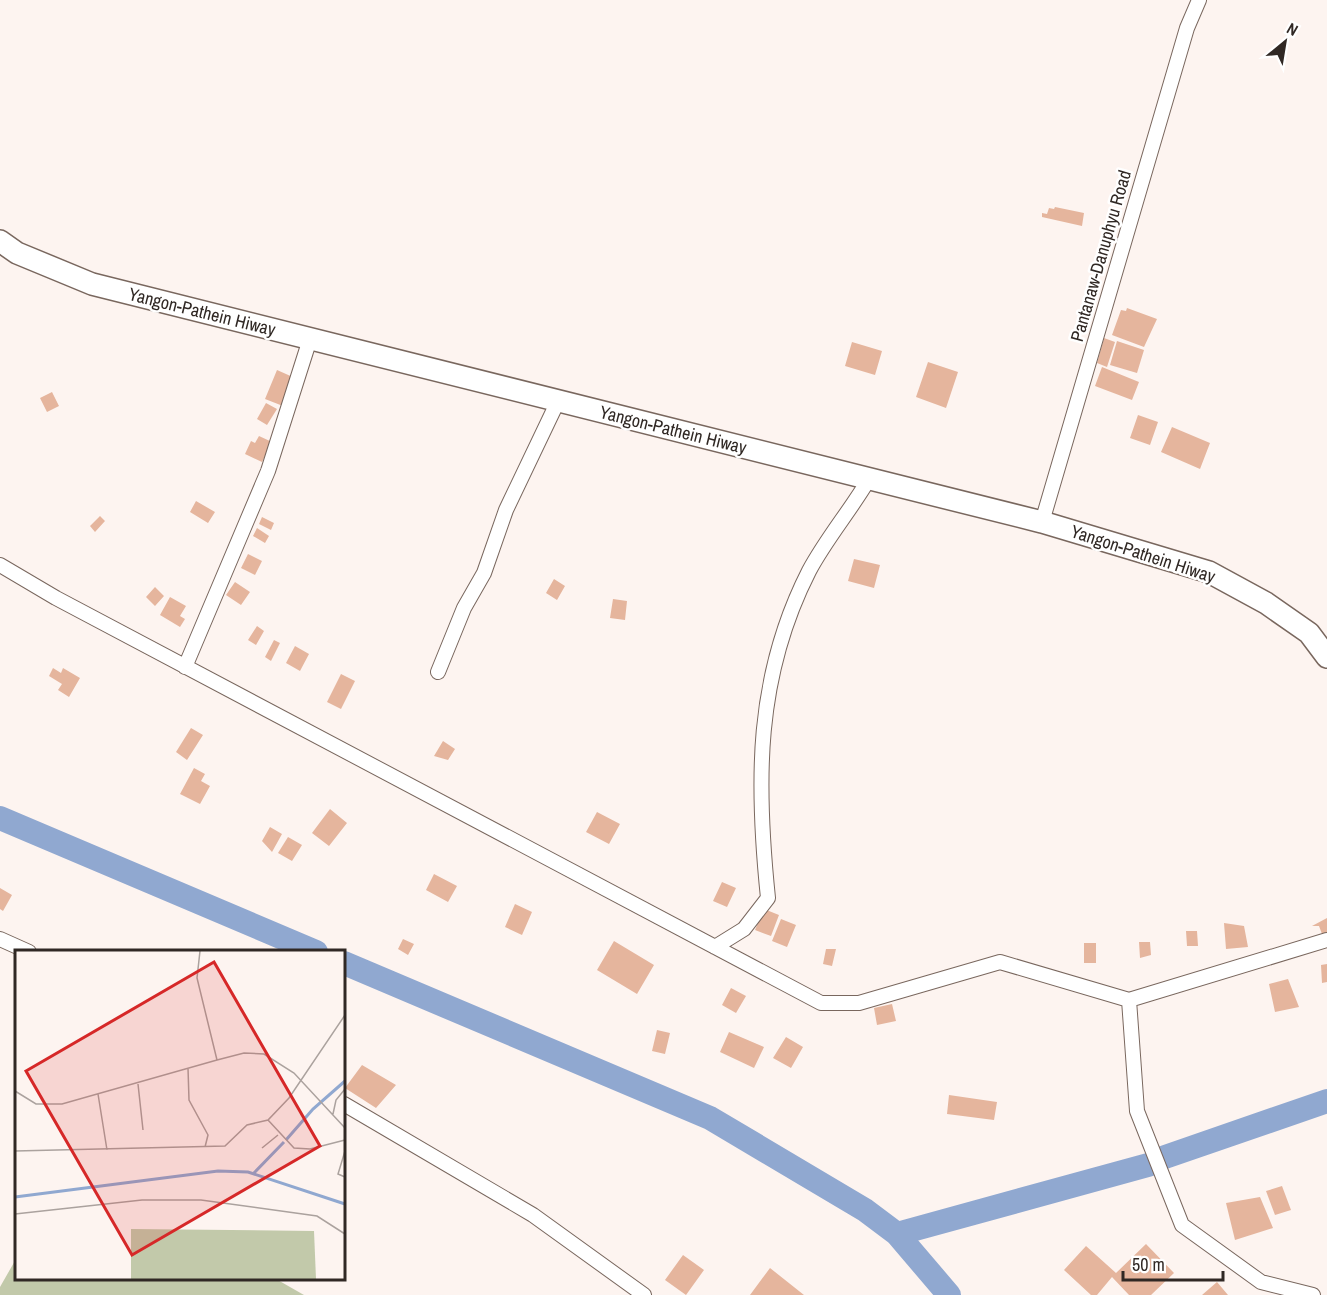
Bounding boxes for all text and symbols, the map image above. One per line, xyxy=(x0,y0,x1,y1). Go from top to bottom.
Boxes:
north arrow xyxy=(1255,12,1315,72)
text: N xyxy=(1283,17,1302,41)
street label: Pantanaw-Danuphyu Road xyxy=(1064,167,1137,344)
street label: Yangon-Pathein Hiway xyxy=(126,281,279,342)
street label: Yangon-Pathein Hiway xyxy=(597,399,750,460)
street label: Yangon-Pathein Hiway xyxy=(1068,518,1219,589)
inset map xyxy=(15,950,345,1280)
scale bar xyxy=(1123,1244,1224,1282)
text: 50 m xyxy=(1132,1252,1165,1277)

